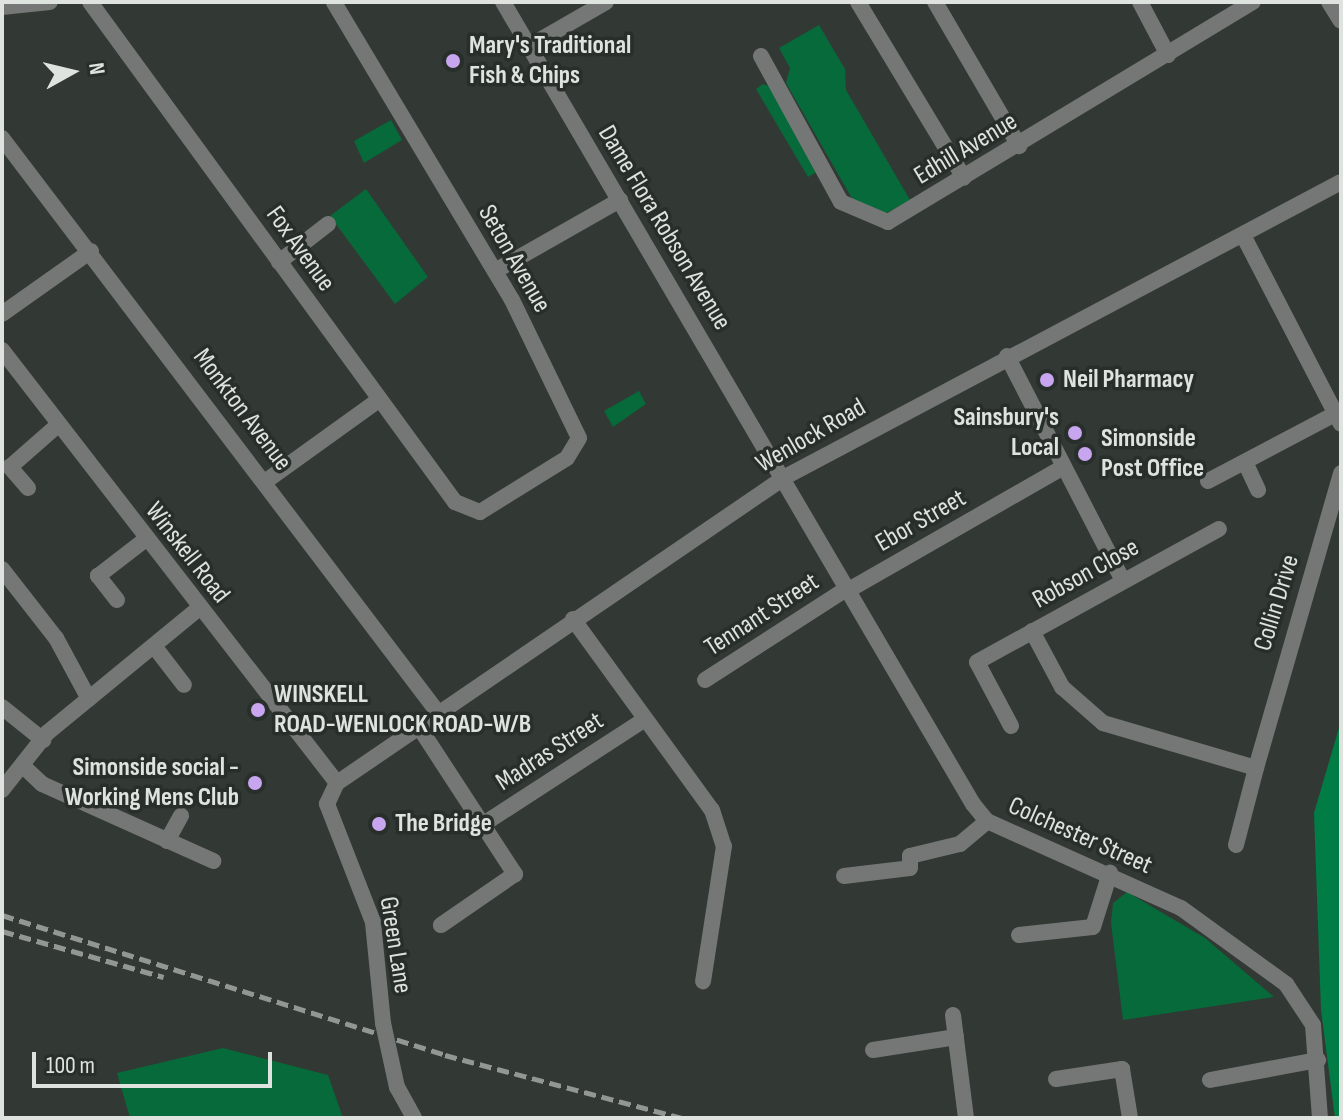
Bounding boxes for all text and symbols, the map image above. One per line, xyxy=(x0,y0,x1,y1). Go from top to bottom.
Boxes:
place label: Mary's Traditional Fish & Chips xyxy=(469,30,631,92)
north arrow xyxy=(32,32,112,112)
marker: Mary's Traditional Fish & Chips xyxy=(444,52,462,70)
text: N xyxy=(82,61,110,76)
street label: Edhill Avenue xyxy=(909,106,1023,192)
street label: Dame Flora Robson Avenue xyxy=(591,120,737,336)
street label: Fox Avenue xyxy=(259,200,341,298)
street label: Seton Avenue xyxy=(471,200,557,318)
street label: Monkton Avenue xyxy=(186,343,298,477)
place label: Neil Pharmacy xyxy=(1063,364,1194,396)
marker: Neil Pharmacy xyxy=(1038,371,1056,389)
street label: Wenlock Road xyxy=(751,392,871,480)
place label: Sainsbury's Local xyxy=(953,402,1059,464)
place label: Simonside Post Office xyxy=(1101,423,1204,484)
marker: Sainsbury's Local xyxy=(1066,424,1084,442)
marker: Simonside Post Office xyxy=(1076,445,1094,463)
street label: Ebor Street xyxy=(870,483,972,559)
street label: Winskell Road xyxy=(138,496,236,610)
street label: Robson Close xyxy=(1027,532,1145,616)
street label: Collin Drive xyxy=(1248,551,1306,655)
street label: Tennant Street xyxy=(699,567,825,663)
place label: WINSKELL ROAD-WENLOCK ROAD-W/B xyxy=(274,679,531,740)
marker: WINSKELL ROAD-WENLOCK ROAD-W/B xyxy=(249,701,267,719)
street label: Madras Street xyxy=(490,706,610,798)
place label: Simonside social - Working Mens Club xyxy=(65,752,239,814)
marker: Simonside social - Working Mens Club xyxy=(246,774,264,792)
street label: Colchester Street xyxy=(1003,790,1157,882)
place label: The Bridge xyxy=(395,808,492,840)
marker: The Bridge xyxy=(370,815,388,833)
street label: Green Lane xyxy=(372,894,418,996)
scale bar xyxy=(36,1036,276,1086)
text: 100 m xyxy=(46,1051,95,1080)

